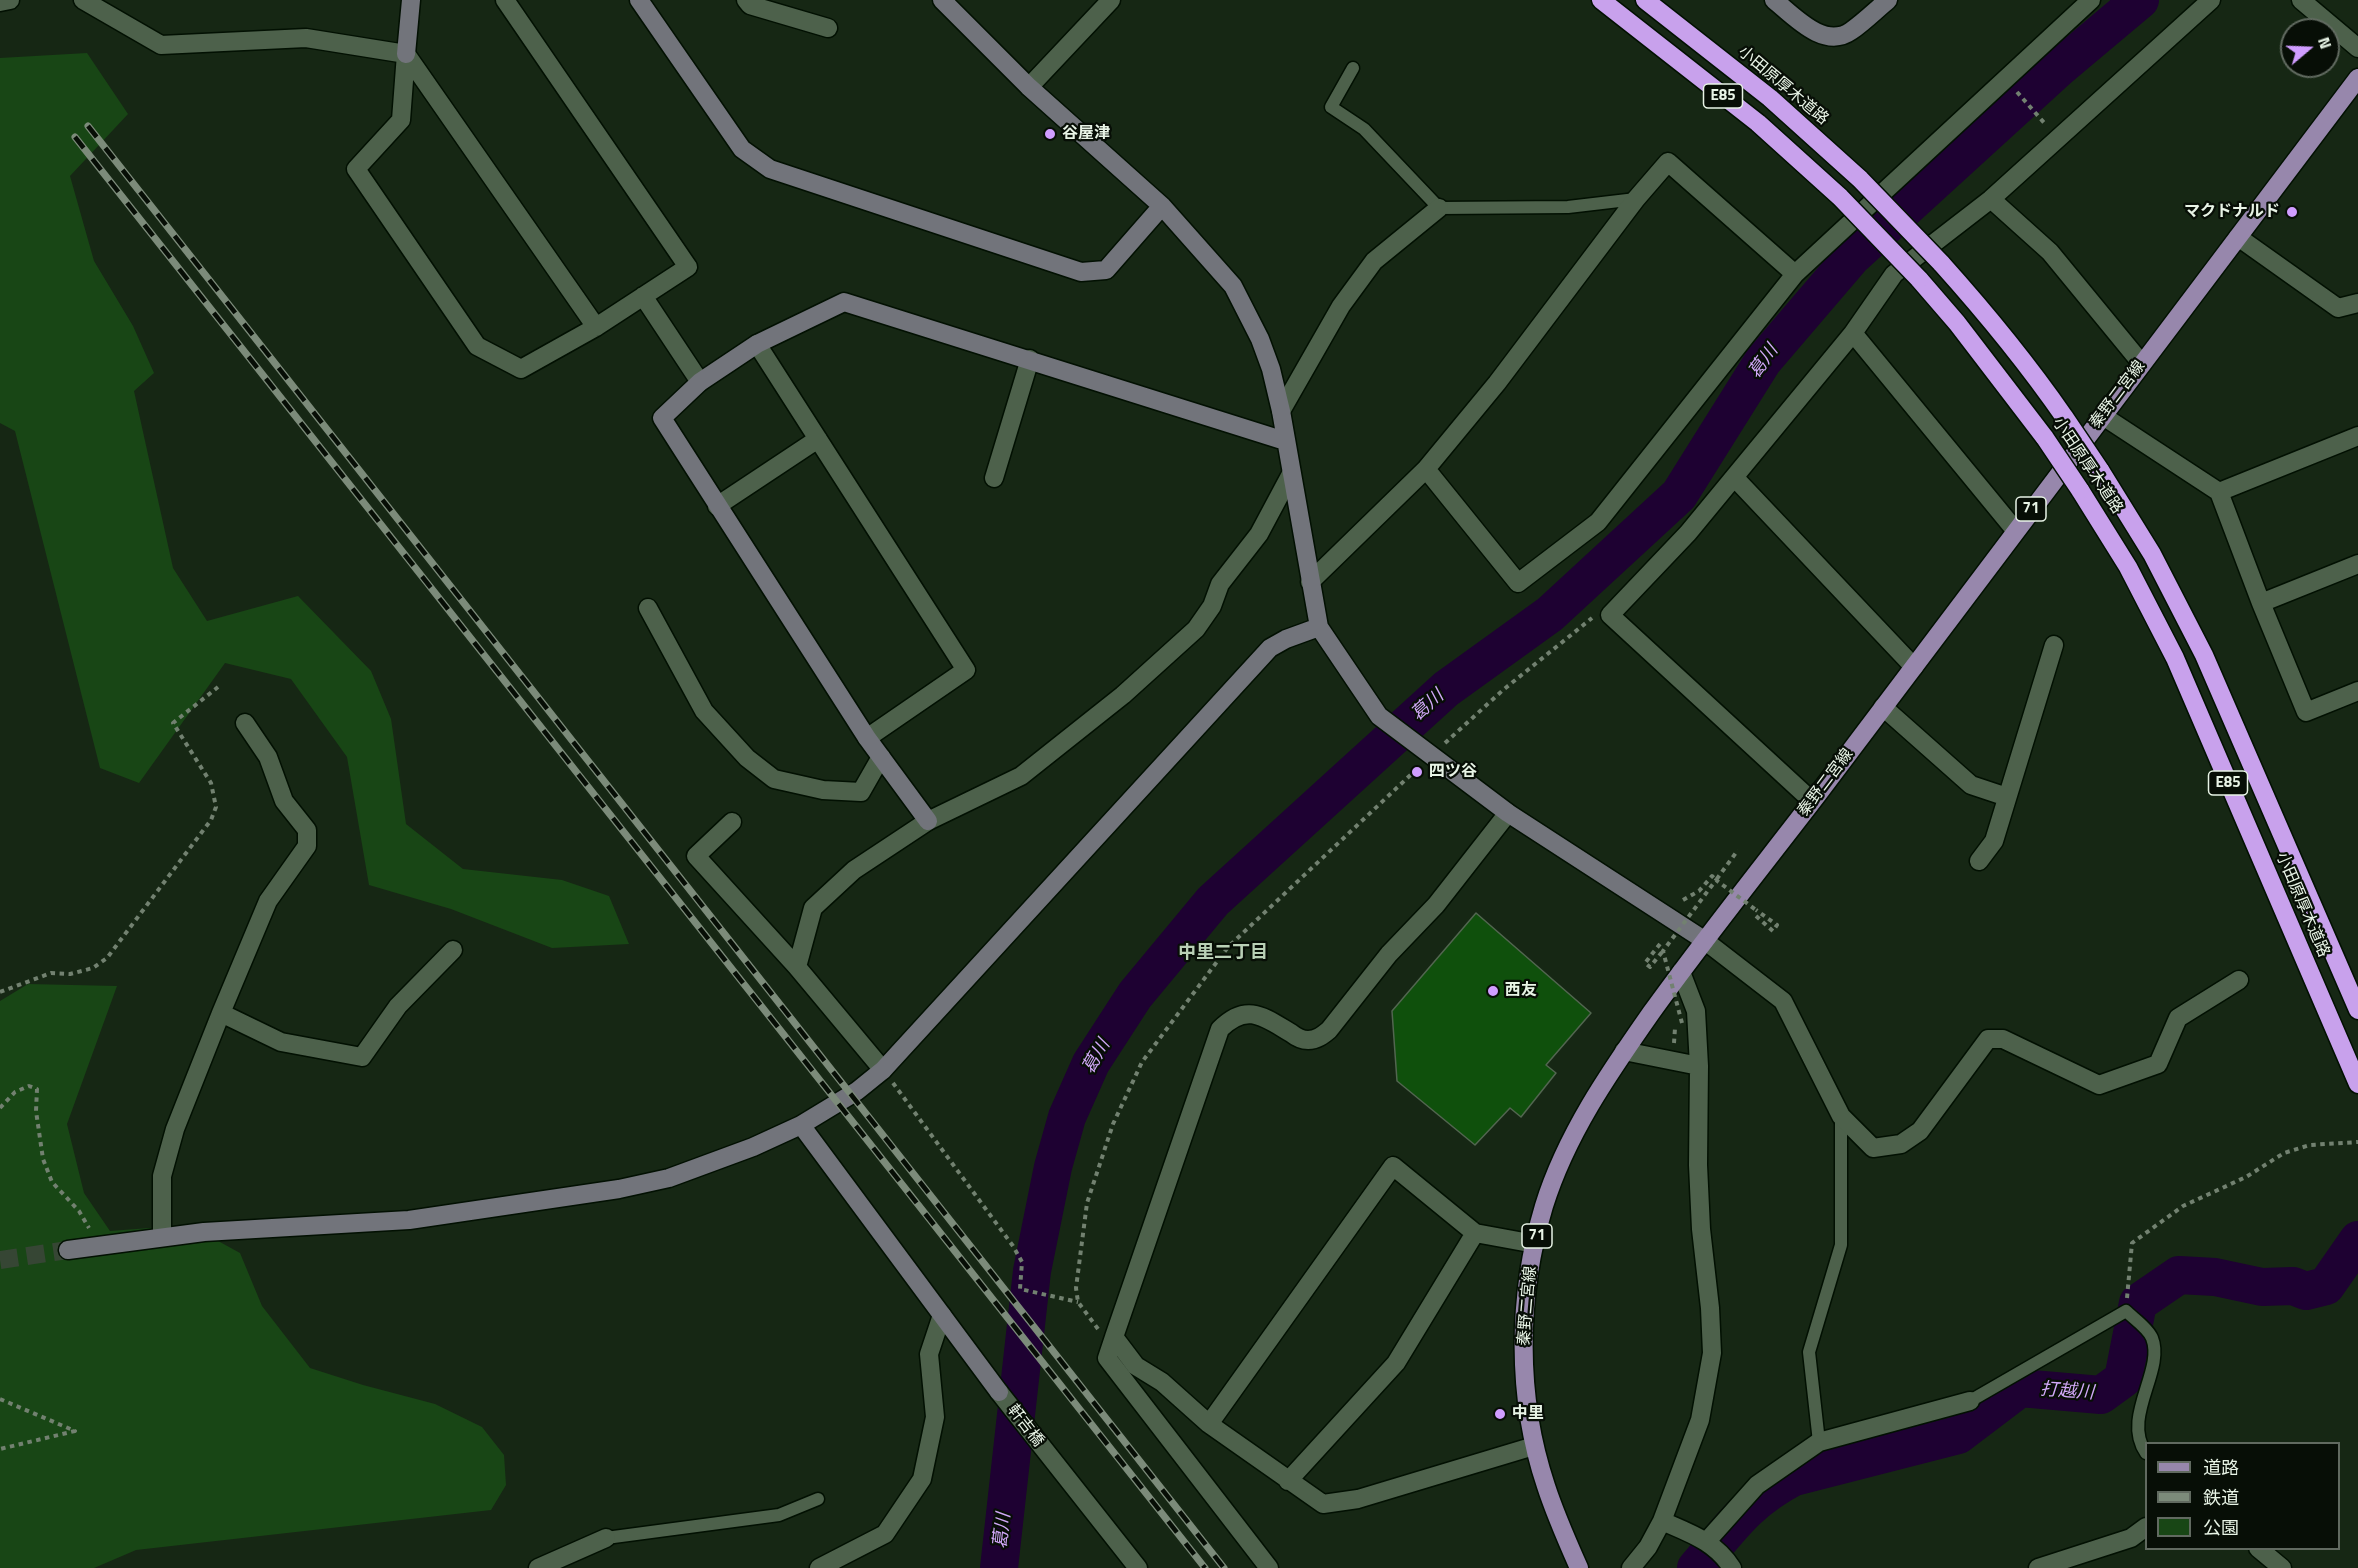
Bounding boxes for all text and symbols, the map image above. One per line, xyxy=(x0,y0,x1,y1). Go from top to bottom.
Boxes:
north arrow xyxy=(2280,18,2340,78)
text: N xyxy=(2312,34,2338,52)
street label: 小田原厚木道路 xyxy=(1734,43,1832,129)
road number: E85 xyxy=(1704,84,1742,108)
place label: 谷屋津 xyxy=(1062,124,1110,144)
marker: 谷屋津 xyxy=(1043,127,1057,141)
place label: マクドナルド xyxy=(2184,202,2280,222)
marker: マクドナルド xyxy=(2285,205,2299,219)
water label: 葛川 xyxy=(1745,341,1783,383)
street label: 秦野二宮線 xyxy=(2086,357,2150,433)
street label: 小田原厚木道路 xyxy=(2048,414,2126,518)
road number: 71 xyxy=(2016,497,2046,521)
water label: 葛川 xyxy=(1407,686,1449,726)
street label: 秦野二宮線 xyxy=(1794,745,1858,821)
place label: 四ツ谷 xyxy=(1429,762,1477,782)
marker: 四ツ谷 xyxy=(1410,765,1424,779)
road number: E85 xyxy=(2208,771,2248,795)
street label: 小田原厚木道路 xyxy=(2271,850,2333,960)
district label: 中里二丁目 xyxy=(1178,943,1268,965)
place label: 西友 xyxy=(1505,981,1537,1001)
marker: 西友 xyxy=(1486,984,1500,998)
water label: 葛川 xyxy=(1079,1036,1115,1078)
road number: 71 xyxy=(1522,1224,1552,1248)
street label: 秦野二宮線 xyxy=(1515,1265,1541,1347)
water label: 打越川 xyxy=(2039,1379,2095,1405)
street label: 軒吉橋 xyxy=(1003,1401,1047,1451)
place label: 中里 xyxy=(1512,1404,1544,1424)
marker: 中里 xyxy=(1493,1407,1507,1421)
legend xyxy=(2145,1442,2340,1550)
text: 道路 xyxy=(2203,1454,2239,1481)
text: 鉄道 xyxy=(2203,1484,2239,1511)
water label: 葛川 xyxy=(990,1512,1016,1550)
text: 公園 xyxy=(2203,1514,2239,1541)

